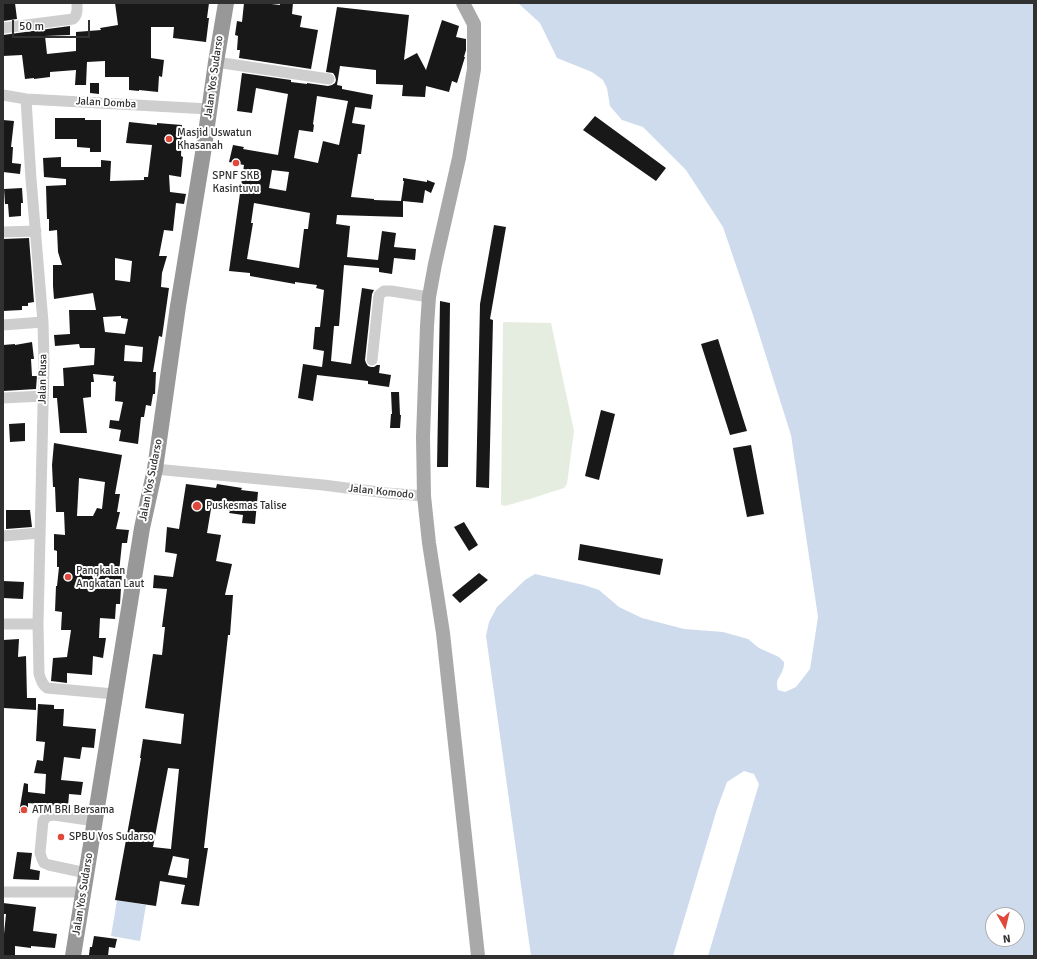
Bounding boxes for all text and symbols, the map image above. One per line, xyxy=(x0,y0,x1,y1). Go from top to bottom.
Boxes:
scale bar xyxy=(14,12,92,38)
text: 50 m xyxy=(19,19,44,34)
street label: Jalan Yos Sudarso xyxy=(202,35,226,119)
street label: Jalan Domba xyxy=(75,95,137,111)
place label: Masjid Uswatun Khasanah xyxy=(177,126,252,152)
marker: Masjid Uswatun Khasanah xyxy=(164,134,174,144)
marker: SPNF SKB Kasintuvu xyxy=(231,158,241,168)
place label: SPNF SKB Kasintuvu xyxy=(212,169,260,195)
street label: Jalan Rusa xyxy=(36,354,50,404)
street label: Jalan Yos Sudarso xyxy=(137,438,165,522)
street label: Jalan Komodo xyxy=(348,482,414,502)
place label: Puskesmas Talise xyxy=(206,499,287,513)
marker: Puskesmas Talise xyxy=(191,500,203,512)
place label: Pangkalan Angkatan Laut xyxy=(76,564,144,590)
marker: Pangkalan Angkatan Laut xyxy=(63,572,73,582)
place label: ATM BRI Bersama xyxy=(32,803,114,817)
marker: ATM BRI Bersama xyxy=(19,805,29,815)
place label: SPBU Yos Sudarso xyxy=(69,830,154,844)
marker: SPBU Yos Sudarso xyxy=(56,832,66,842)
street label: Jalan Yos Sudarso xyxy=(70,852,96,936)
north arrow xyxy=(985,907,1025,947)
text: N xyxy=(1002,931,1011,945)

